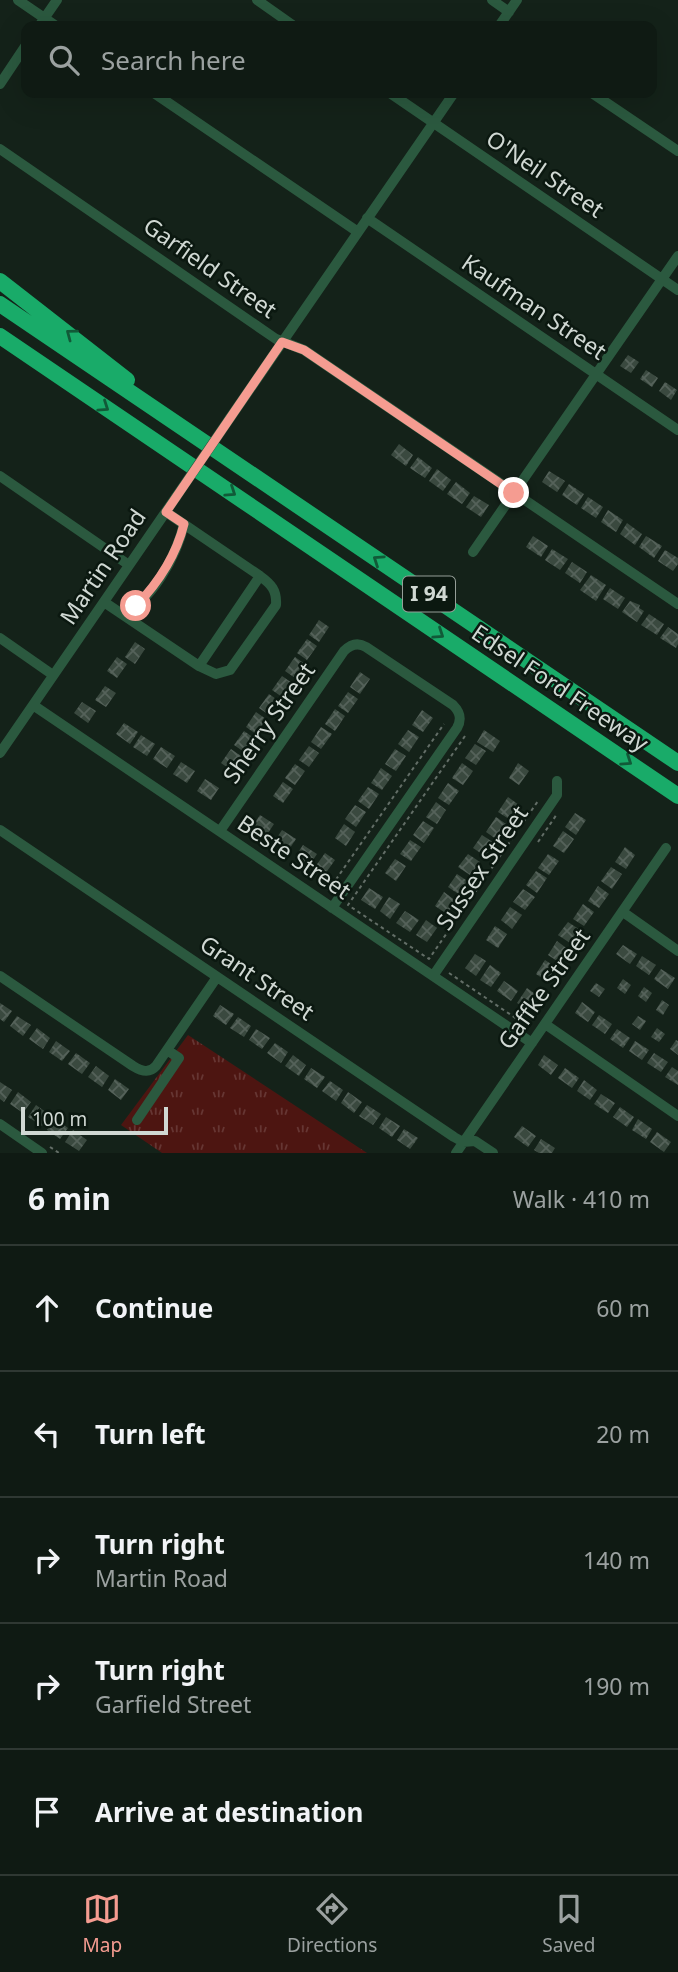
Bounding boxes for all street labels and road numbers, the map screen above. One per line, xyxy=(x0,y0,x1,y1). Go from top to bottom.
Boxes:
street label: O'Neil Street xyxy=(480,122,611,224)
street label: Garfield Street xyxy=(137,209,284,325)
street label: Kaufman Street xyxy=(456,246,613,366)
street label: Martin Road xyxy=(52,502,153,631)
road number: I 94 xyxy=(403,576,455,612)
street label: Edsel Ford Freeway xyxy=(466,616,656,758)
street label: Sherry Street xyxy=(215,656,322,789)
street label: Sussex Street xyxy=(428,799,535,936)
street label: Beste Street xyxy=(232,806,358,906)
street label: Gaffke Street xyxy=(490,922,597,1055)
street label: Grant Street xyxy=(194,927,321,1027)

